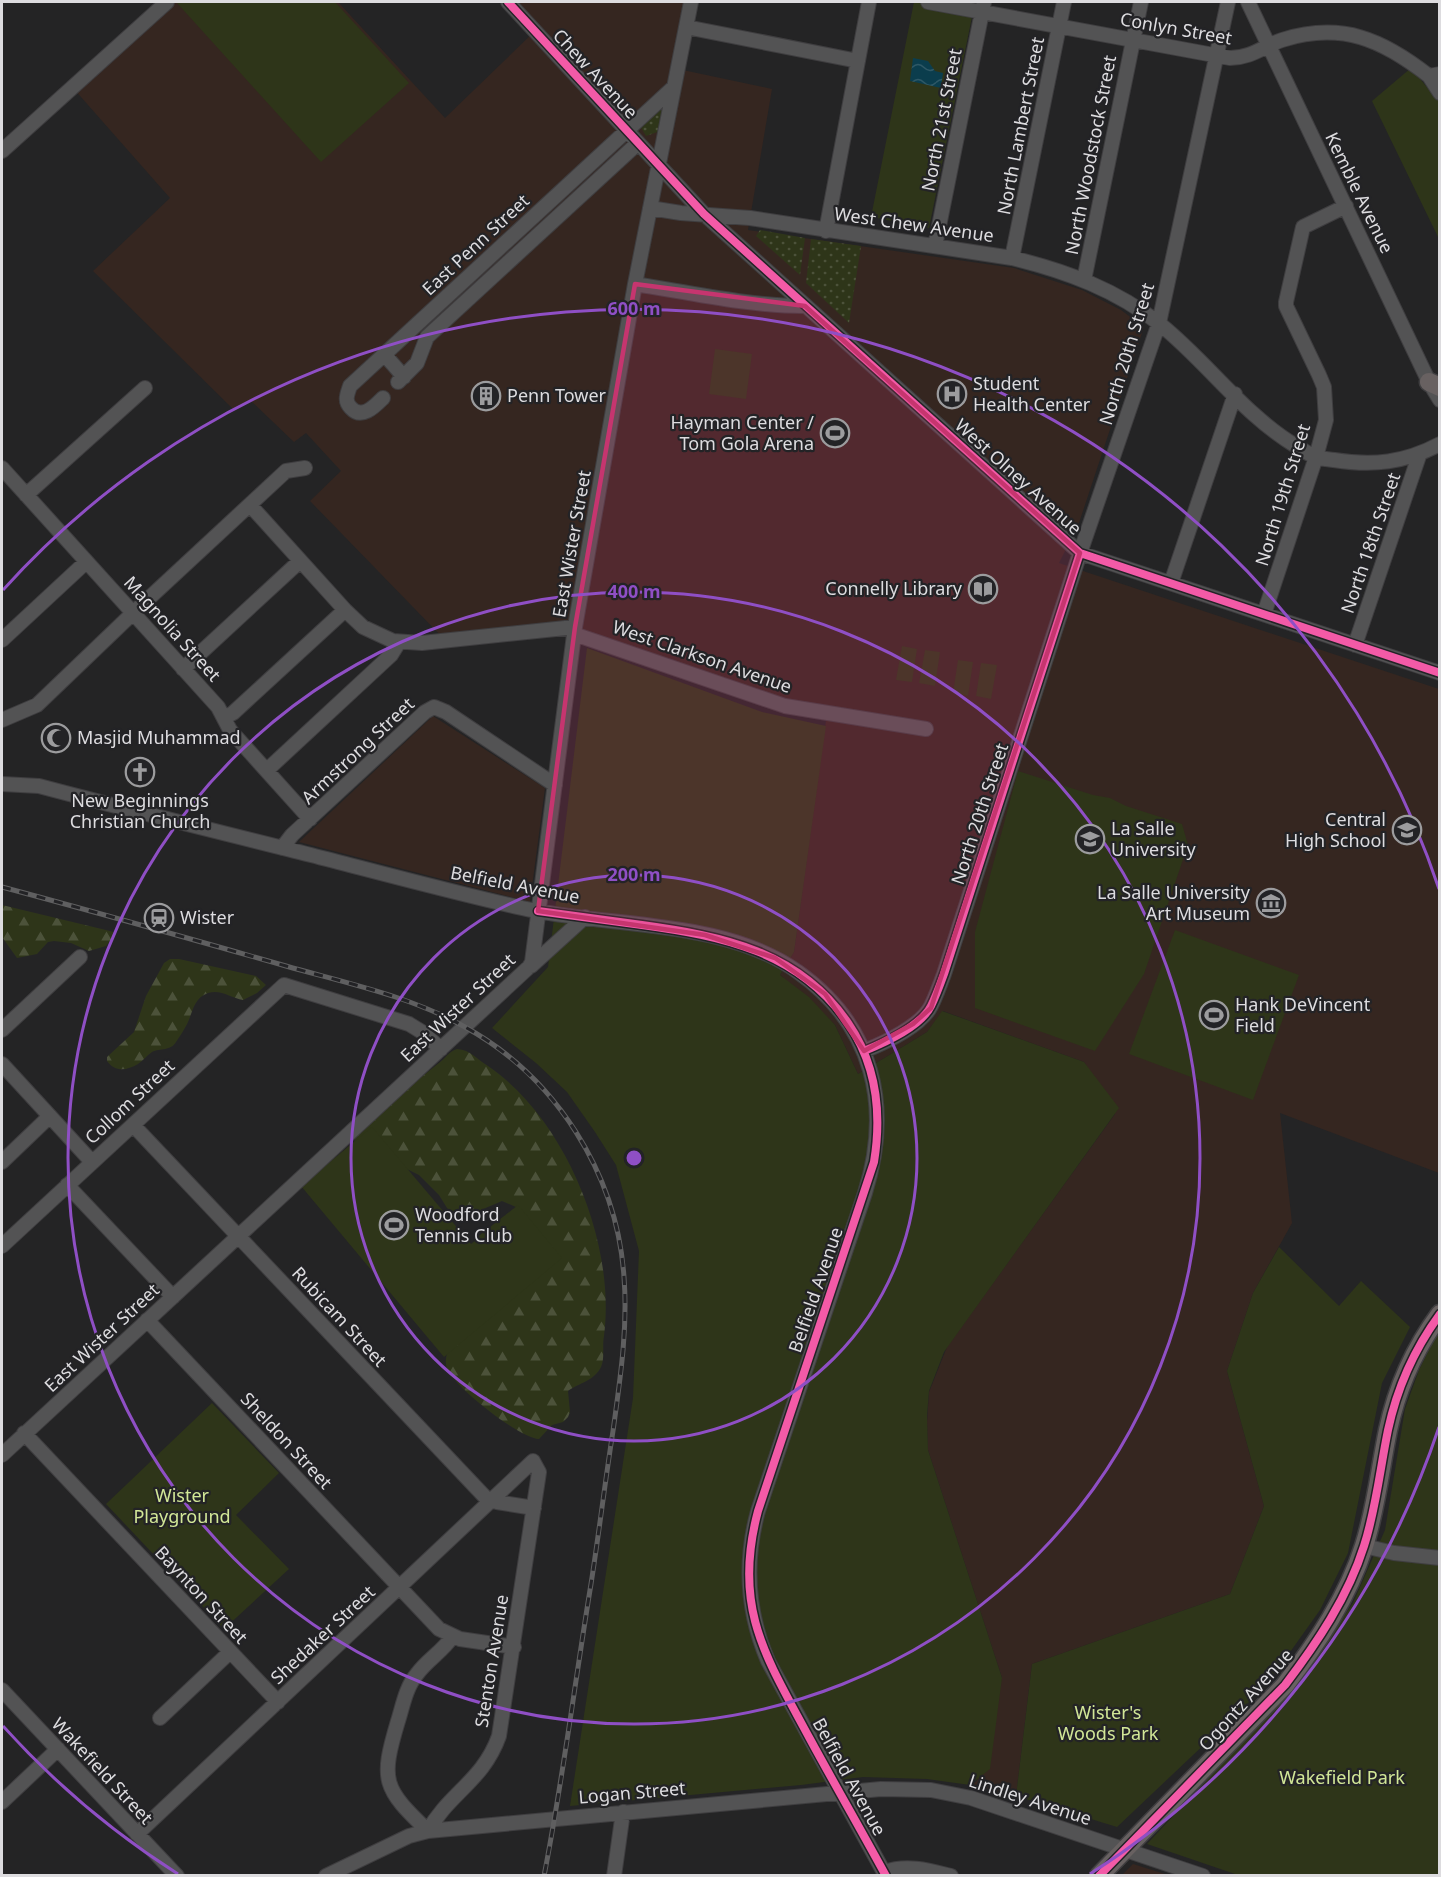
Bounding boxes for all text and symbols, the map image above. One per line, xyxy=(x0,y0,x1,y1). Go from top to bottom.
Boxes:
street label: Conlyn Street xyxy=(1118,6,1235,50)
street label: Chew Avenue xyxy=(548,23,643,123)
street label: North Lambert Street xyxy=(991,34,1049,217)
street label: North 21st Street xyxy=(915,46,967,193)
street label: North Woodstock Street xyxy=(1059,53,1121,257)
street label: Kemble Avenue xyxy=(1320,128,1400,257)
street label: East Penn Street xyxy=(417,188,534,300)
street label: West Chew Avenue xyxy=(833,201,995,247)
street label: North 20th Street xyxy=(1093,279,1159,428)
text: 600 m xyxy=(607,296,661,320)
place label: Student Health Center xyxy=(973,371,1091,416)
hospital icon: Student Health Center xyxy=(936,378,968,410)
building icon: Penn Tower xyxy=(470,380,502,412)
place label: Penn Tower xyxy=(507,383,607,407)
place label: Hayman Center / Tom Gola Arena xyxy=(671,410,814,455)
street label: West Olney Avenue xyxy=(950,413,1087,540)
sports icon: Hayman Center / Tom Gola Arena xyxy=(819,417,851,449)
street label: North 19th Street xyxy=(1249,420,1315,569)
street label: East Wister Street xyxy=(546,468,596,619)
street label: North 18th Street xyxy=(1335,469,1406,616)
street label: Magnolia Street xyxy=(119,571,227,686)
library icon: Connelly Library xyxy=(967,573,999,605)
place label: Connelly Library xyxy=(825,576,963,600)
text: 400 m xyxy=(607,579,661,603)
street label: West Clarkson Avenue xyxy=(610,614,795,698)
street label: Armstrong Street xyxy=(296,691,419,809)
mosque icon: Masjid Muhammad xyxy=(40,722,72,754)
place label: Masjid Muhammad xyxy=(77,725,241,749)
street label: North 20th Street xyxy=(945,739,1013,888)
church icon: New Beginnings Christian Church xyxy=(124,756,156,788)
place label: New Beginnings Christian Church xyxy=(70,788,210,833)
place label: Central High School xyxy=(1285,807,1386,852)
school or university icon: Central High School xyxy=(1391,814,1423,846)
place label: La Salle University xyxy=(1111,816,1196,861)
school or university icon: La Salle University xyxy=(1074,823,1106,855)
street label: Belfield Avenue xyxy=(449,860,582,908)
text: 200 m xyxy=(607,862,661,886)
place label: La Salle University Art Museum xyxy=(1097,880,1251,925)
museum icon: La Salle University Art Museum xyxy=(1255,887,1287,919)
station icon: Wister xyxy=(143,902,175,934)
place label: Wister xyxy=(180,905,235,929)
street label: East Wister Street xyxy=(395,947,520,1067)
place label: Hank DeVincent Field xyxy=(1235,992,1371,1037)
sports icon: Hank DeVincent Field xyxy=(1198,999,1230,1031)
street label: Collom Street xyxy=(79,1053,180,1149)
centre of rings xyxy=(624,1148,644,1168)
place label: Woodford Tennis Club xyxy=(415,1202,512,1247)
sports icon: Woodford Tennis Club xyxy=(378,1209,410,1241)
street label: Belfield Avenue xyxy=(782,1224,848,1356)
street label: Rubicam Street xyxy=(287,1261,393,1372)
street label: East Wister Street xyxy=(39,1277,164,1397)
street label: Sheldon Street xyxy=(236,1387,338,1494)
park label: Wister Playground xyxy=(133,1483,231,1528)
street label: Baynton Street xyxy=(150,1540,254,1649)
street label: Shedaker Street xyxy=(265,1579,380,1689)
street label: Stenton Avenue xyxy=(469,1593,513,1729)
street label: Ogontz Avenue xyxy=(1193,1643,1298,1756)
park label: Wister's Woods Park xyxy=(1058,1700,1159,1745)
street label: Wakefield Street xyxy=(47,1712,159,1829)
street label: Belfield Avenue xyxy=(808,1713,892,1840)
park label: Wakefield Park xyxy=(1279,1765,1405,1789)
street label: Lindley Avenue xyxy=(966,1768,1095,1830)
street label: Logan Street xyxy=(577,1775,687,1809)

